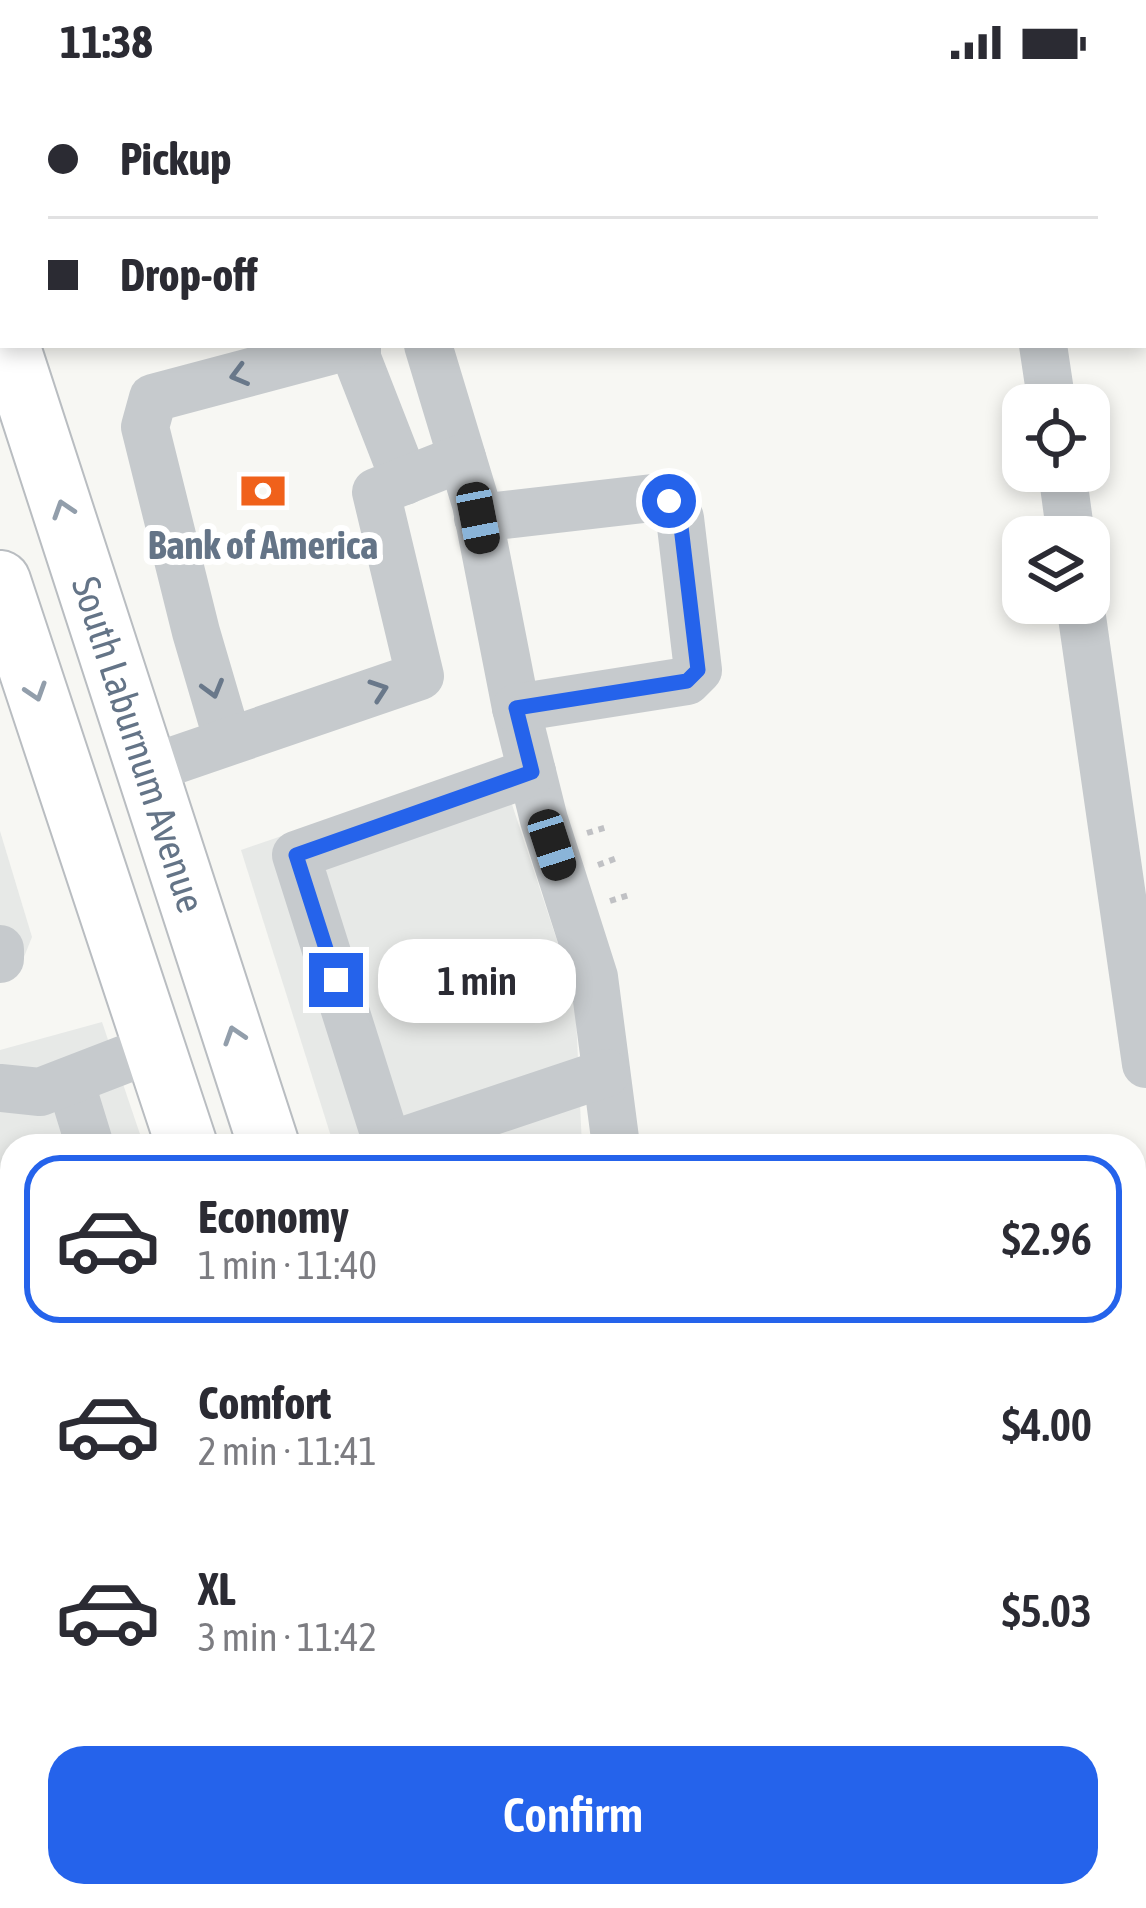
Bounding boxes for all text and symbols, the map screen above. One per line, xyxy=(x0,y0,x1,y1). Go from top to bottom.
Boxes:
text: 11:38 xyxy=(60,16,153,68)
text: Pickup xyxy=(120,133,231,185)
text: Drop-off xyxy=(120,249,258,301)
one-way arrow xyxy=(229,361,250,386)
map controls xyxy=(1002,384,1110,624)
button: locate xyxy=(1002,384,1110,492)
bank icon: Bank of America xyxy=(238,466,288,516)
route start xyxy=(642,474,696,528)
car xyxy=(453,479,503,557)
one-way arrow xyxy=(52,499,77,520)
button: layers xyxy=(1002,516,1110,624)
place label: Bank of America xyxy=(148,523,378,567)
street label: South Laburnum Avenue xyxy=(64,571,214,918)
one-way arrow xyxy=(199,678,224,699)
one-way arrow xyxy=(368,679,389,704)
one-way arrow xyxy=(22,681,47,702)
car xyxy=(524,805,580,885)
callout: 1 min xyxy=(378,938,576,1022)
route end xyxy=(309,953,363,1007)
text: 1 min xyxy=(437,959,517,1003)
one-way arrow xyxy=(223,1025,248,1046)
icon: car xyxy=(54,1185,162,1293)
text: Economy xyxy=(198,1191,349,1243)
text: $2.96 xyxy=(1002,1213,1092,1265)
text: 1 min · 11:40 xyxy=(198,1243,377,1287)
icon: car xyxy=(54,1371,162,1479)
text: Comfort xyxy=(198,1377,331,1429)
text: $4.00 xyxy=(1002,1399,1092,1451)
text: 2 min · 11:41 xyxy=(198,1429,377,1473)
icon: car xyxy=(54,1557,162,1665)
text: XL xyxy=(198,1563,236,1615)
text: $5.03 xyxy=(1002,1585,1092,1637)
text: 3 min · 11:42 xyxy=(198,1615,377,1659)
button: Confirm xyxy=(48,1746,1098,1884)

